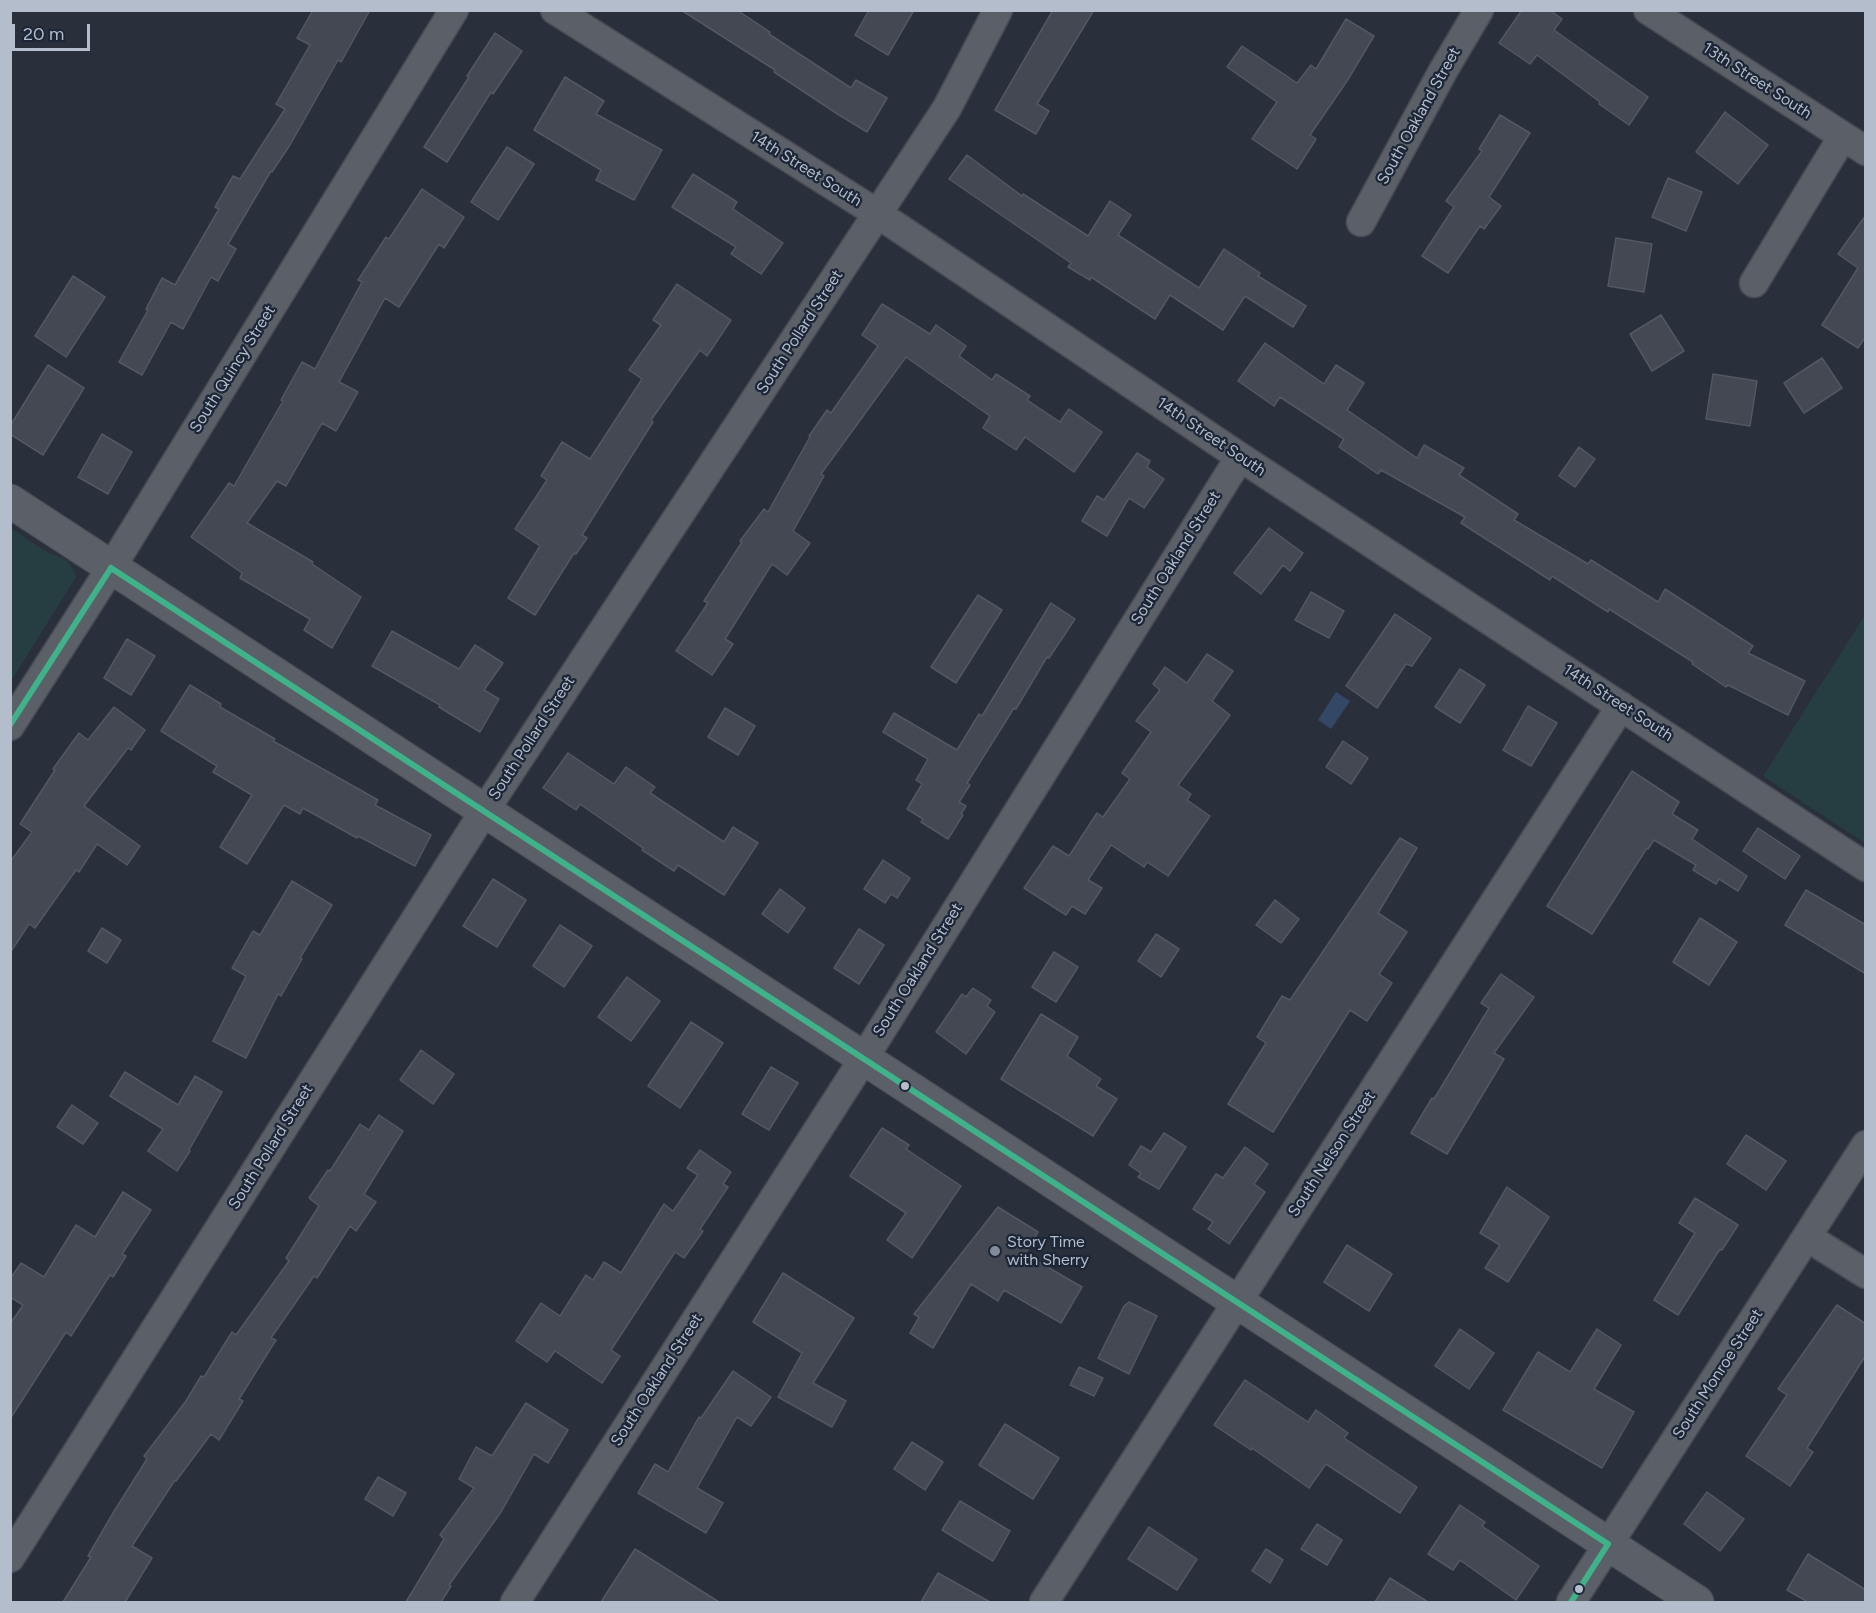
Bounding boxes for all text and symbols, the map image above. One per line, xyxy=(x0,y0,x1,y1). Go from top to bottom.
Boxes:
scale bar xyxy=(15,12,93,50)
text: 20 m xyxy=(23,23,64,45)
street label: 13th Street South xyxy=(1699,39,1815,123)
street label: South Oakland Street xyxy=(1373,44,1465,188)
street label: 14th Street South xyxy=(747,127,865,211)
street label: South Pollard Street xyxy=(753,266,847,398)
street label: South Quincy Street xyxy=(186,302,280,436)
street label: 14th Street South xyxy=(1153,393,1269,481)
street label: South Oakland Street xyxy=(1127,488,1225,628)
street label: 14th Street South xyxy=(1559,660,1677,746)
street label: South Pollard Street xyxy=(485,672,579,804)
street label: South Oakland Street xyxy=(869,900,967,1040)
unlabelled marker xyxy=(899,1080,911,1092)
street label: South Pollard Street xyxy=(225,1081,317,1213)
street label: South Nelson Street xyxy=(1284,1088,1380,1220)
place label: Story Time with Sherry xyxy=(1007,1232,1089,1270)
marker: Story Time with Sherry xyxy=(988,1244,1002,1258)
street label: South Monroe Street xyxy=(1669,1306,1767,1442)
street label: South Oakland Street xyxy=(607,1310,707,1450)
unlabelled marker xyxy=(1573,1583,1585,1595)

